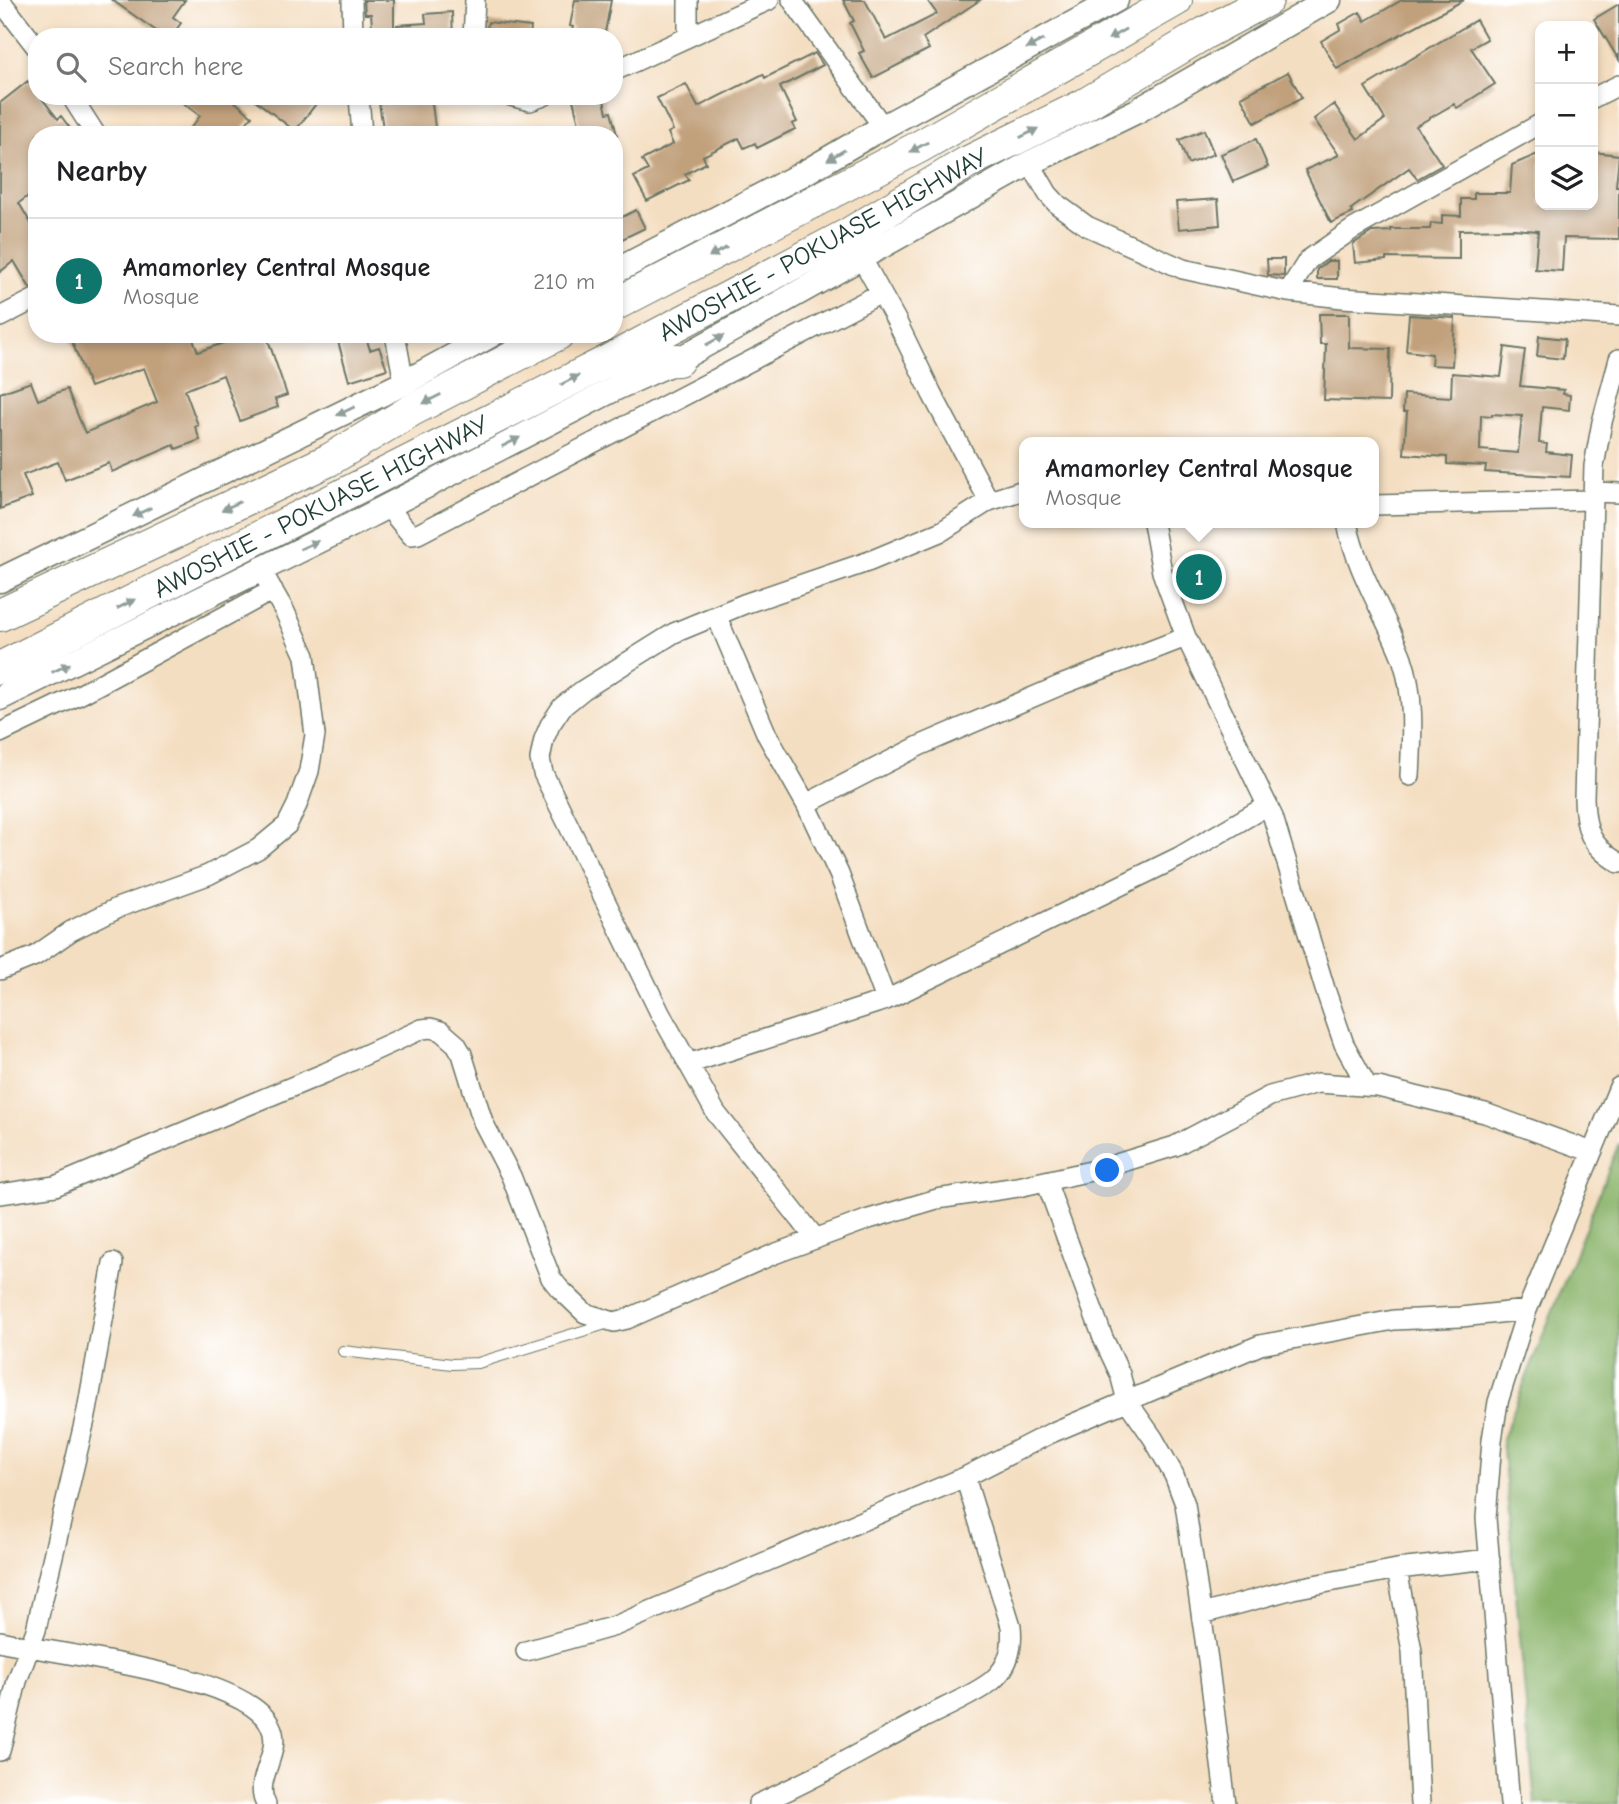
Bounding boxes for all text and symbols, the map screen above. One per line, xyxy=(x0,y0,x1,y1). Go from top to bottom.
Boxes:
map controls xyxy=(1535,21,1598,210)
button: + xyxy=(1535,21,1598,84)
search box xyxy=(28,28,623,105)
one-way arrow xyxy=(1107,28,1127,40)
one-way arrow xyxy=(1025,39,1045,50)
icon: search xyxy=(52,48,90,86)
text: Search here xyxy=(108,52,243,82)
button: − xyxy=(1535,84,1598,147)
one-way arrow xyxy=(1019,127,1039,138)
street label: AWOSHIE - POKUASE HIGHWAY xyxy=(654,141,994,348)
one-way arrow xyxy=(910,141,929,153)
button: layers xyxy=(1535,147,1598,210)
one-way arrow xyxy=(826,148,846,160)
text: Nearby xyxy=(56,154,147,189)
one-way arrow xyxy=(708,246,728,258)
text: Amamorley Central Mosque xyxy=(123,253,430,283)
text: 1 xyxy=(74,268,84,295)
text: 210 m xyxy=(533,268,595,295)
text: Mosque xyxy=(123,283,199,310)
one-way arrow xyxy=(705,334,724,346)
one-way arrow xyxy=(560,375,580,386)
one-way arrow xyxy=(422,394,442,405)
one-way arrow xyxy=(336,406,356,417)
street label: AWOSHIE - POKUASE HIGHWAY xyxy=(149,409,495,605)
one-way arrow xyxy=(502,436,522,448)
popup xyxy=(1019,437,1379,528)
text: Amamorley Central Mosque xyxy=(1045,454,1353,484)
text: Mosque xyxy=(1045,484,1121,511)
one-way arrow xyxy=(221,500,241,511)
one-way arrow xyxy=(132,506,152,517)
one-way arrow xyxy=(299,539,319,551)
pin: 1 xyxy=(1176,551,1222,603)
one-way arrow xyxy=(116,598,136,609)
one-way arrow xyxy=(51,663,71,674)
your location xyxy=(1090,1153,1124,1187)

